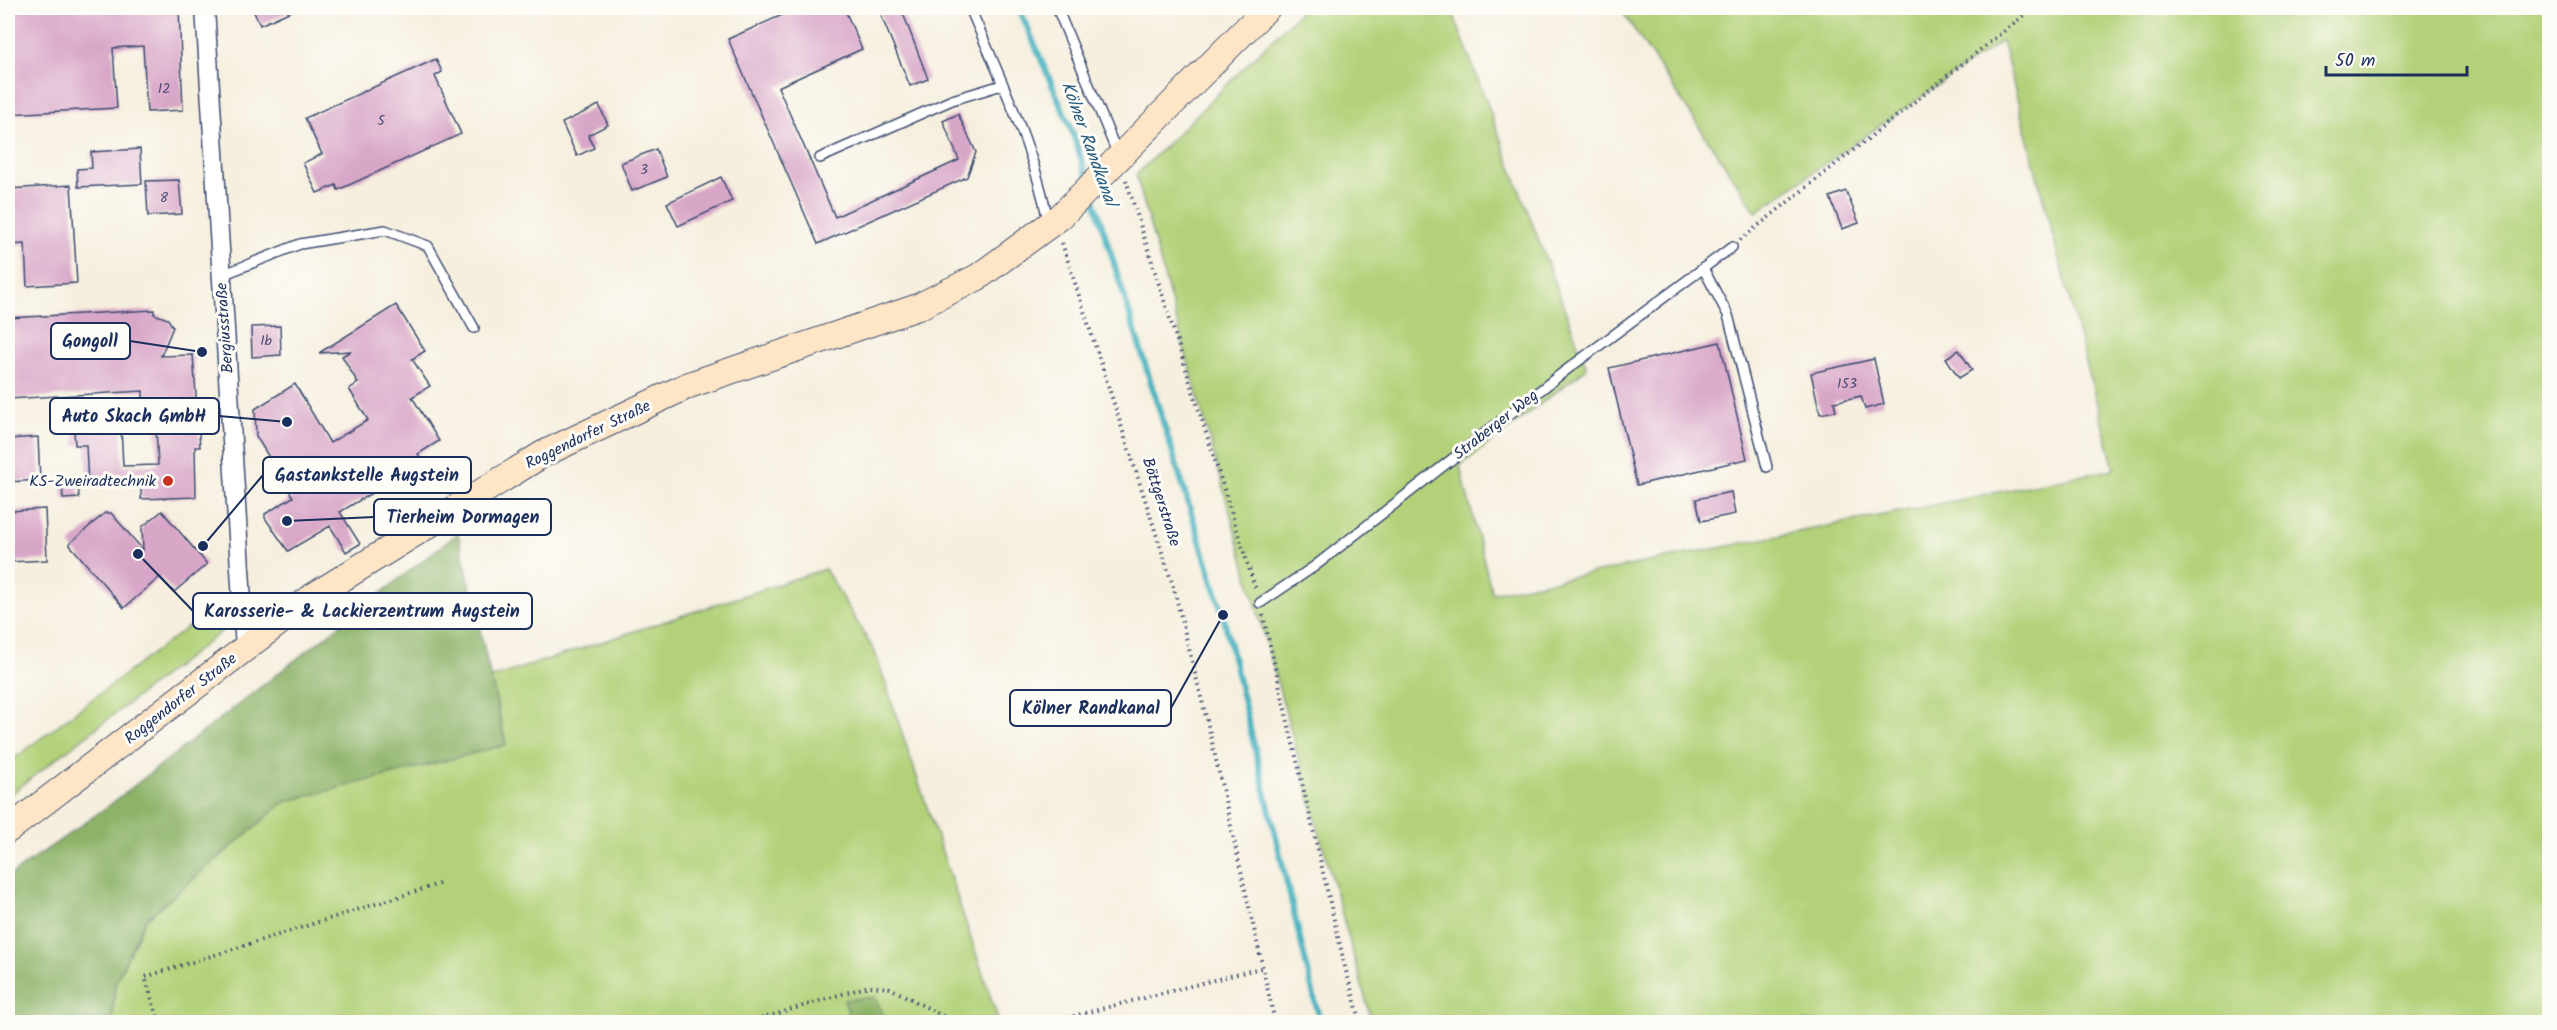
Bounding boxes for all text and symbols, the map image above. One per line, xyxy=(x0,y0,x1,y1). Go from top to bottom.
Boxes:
scale bar xyxy=(2326,39,2467,77)
text: 50 m xyxy=(2335,47,2375,76)
house number: 12 xyxy=(158,78,170,100)
water label: Kölner Randkanal xyxy=(1052,78,1125,214)
house number: 5 xyxy=(377,110,386,132)
house number: 3 xyxy=(640,159,648,181)
house number: 8 xyxy=(160,187,169,209)
street label: Bergiusstraße xyxy=(209,282,241,374)
callout: Gongoll xyxy=(51,323,130,359)
text: Gongoll xyxy=(62,328,118,357)
house number: 1b xyxy=(260,330,273,352)
house number: 153 xyxy=(1837,373,1857,395)
street label: Straberger Weg xyxy=(1448,384,1544,466)
street label: Roggendorfer Straße xyxy=(521,394,655,476)
callout: Auto Skach GmbH xyxy=(50,398,219,434)
text: Auto Skach GmbH xyxy=(62,403,207,432)
street label: Böttgerstraße xyxy=(1135,454,1187,550)
callout: Gastankstelle Augstein xyxy=(263,457,471,493)
text: Gastankstelle Augstein xyxy=(275,462,459,491)
place label: KS-Zweiradtechnik xyxy=(29,469,156,494)
marker: KS-Zweiradtechnik xyxy=(161,474,175,488)
callout: Tierheim Dormagen xyxy=(374,499,551,535)
text: Tierheim Dormagen xyxy=(386,504,540,533)
callout: Karosserie- & Lackierzentrum Augstein xyxy=(193,593,532,629)
text: Karosserie- & Lackierzentrum Augstein xyxy=(204,598,520,627)
street label: Roggendorfer Straße xyxy=(119,647,243,751)
callout: Kölner Randkanal xyxy=(1010,690,1171,726)
text: Kölner Randkanal xyxy=(1022,695,1160,724)

